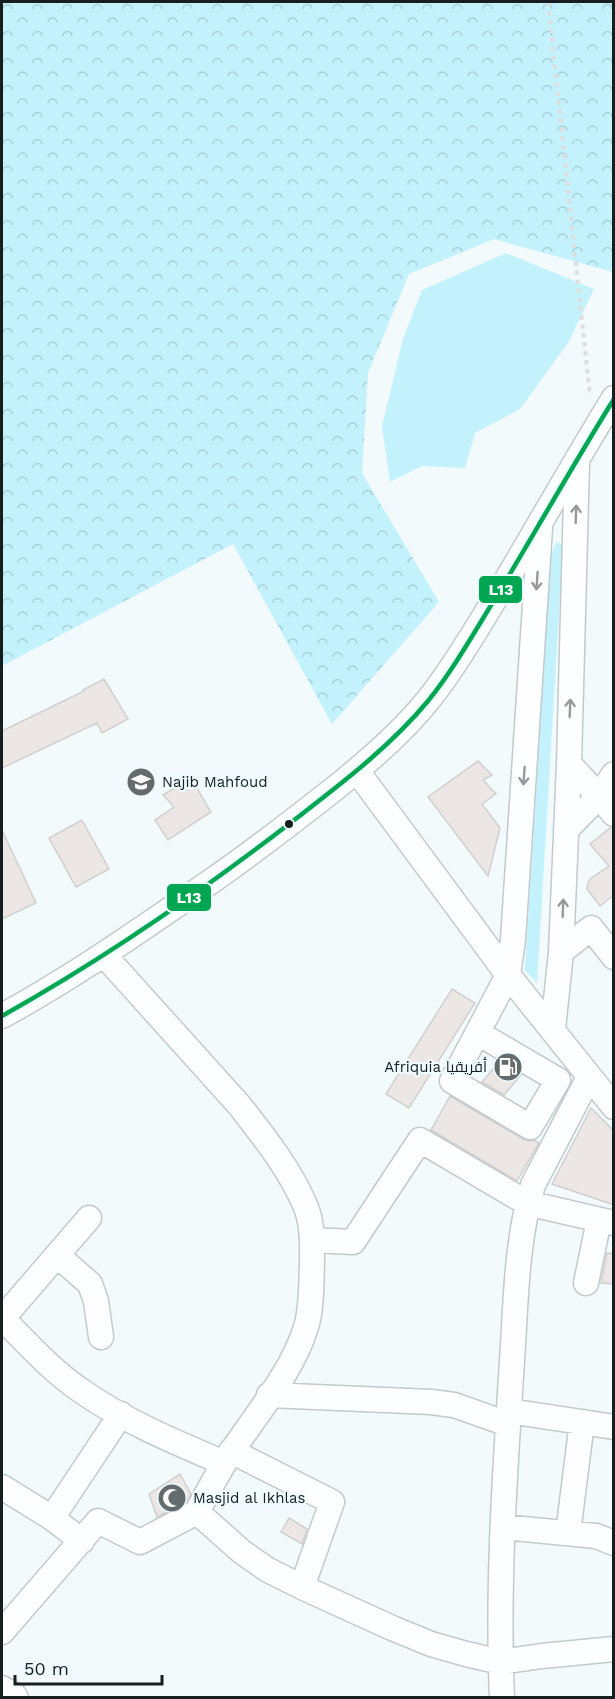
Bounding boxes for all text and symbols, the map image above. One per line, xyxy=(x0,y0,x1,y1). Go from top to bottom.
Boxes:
one-way arrow xyxy=(570,504,581,524)
one-way arrow xyxy=(531,571,542,591)
line badge: L13 xyxy=(478,575,523,604)
text: L13 xyxy=(489,580,513,599)
one-way arrow xyxy=(565,699,576,719)
one-way arrow xyxy=(518,765,529,785)
school or university icon: Najib Mahfoud xyxy=(125,766,157,798)
place label: Najib Mahfoud xyxy=(162,773,268,791)
unlabelled marker xyxy=(283,818,295,830)
line badge: L13 xyxy=(166,883,212,912)
text: L13 xyxy=(177,888,201,907)
one-way arrow xyxy=(557,899,568,919)
fuel station icon: Afriquia أفريقيا xyxy=(492,1051,524,1083)
place label: Afriquia أفريقيا xyxy=(384,1057,487,1076)
mosque icon: Masjid al Ikhlas xyxy=(156,1482,188,1514)
place label: Masjid al Ikhlas xyxy=(193,1489,306,1507)
scale bar xyxy=(15,1648,162,1686)
text: 50 m xyxy=(24,1658,69,1679)

